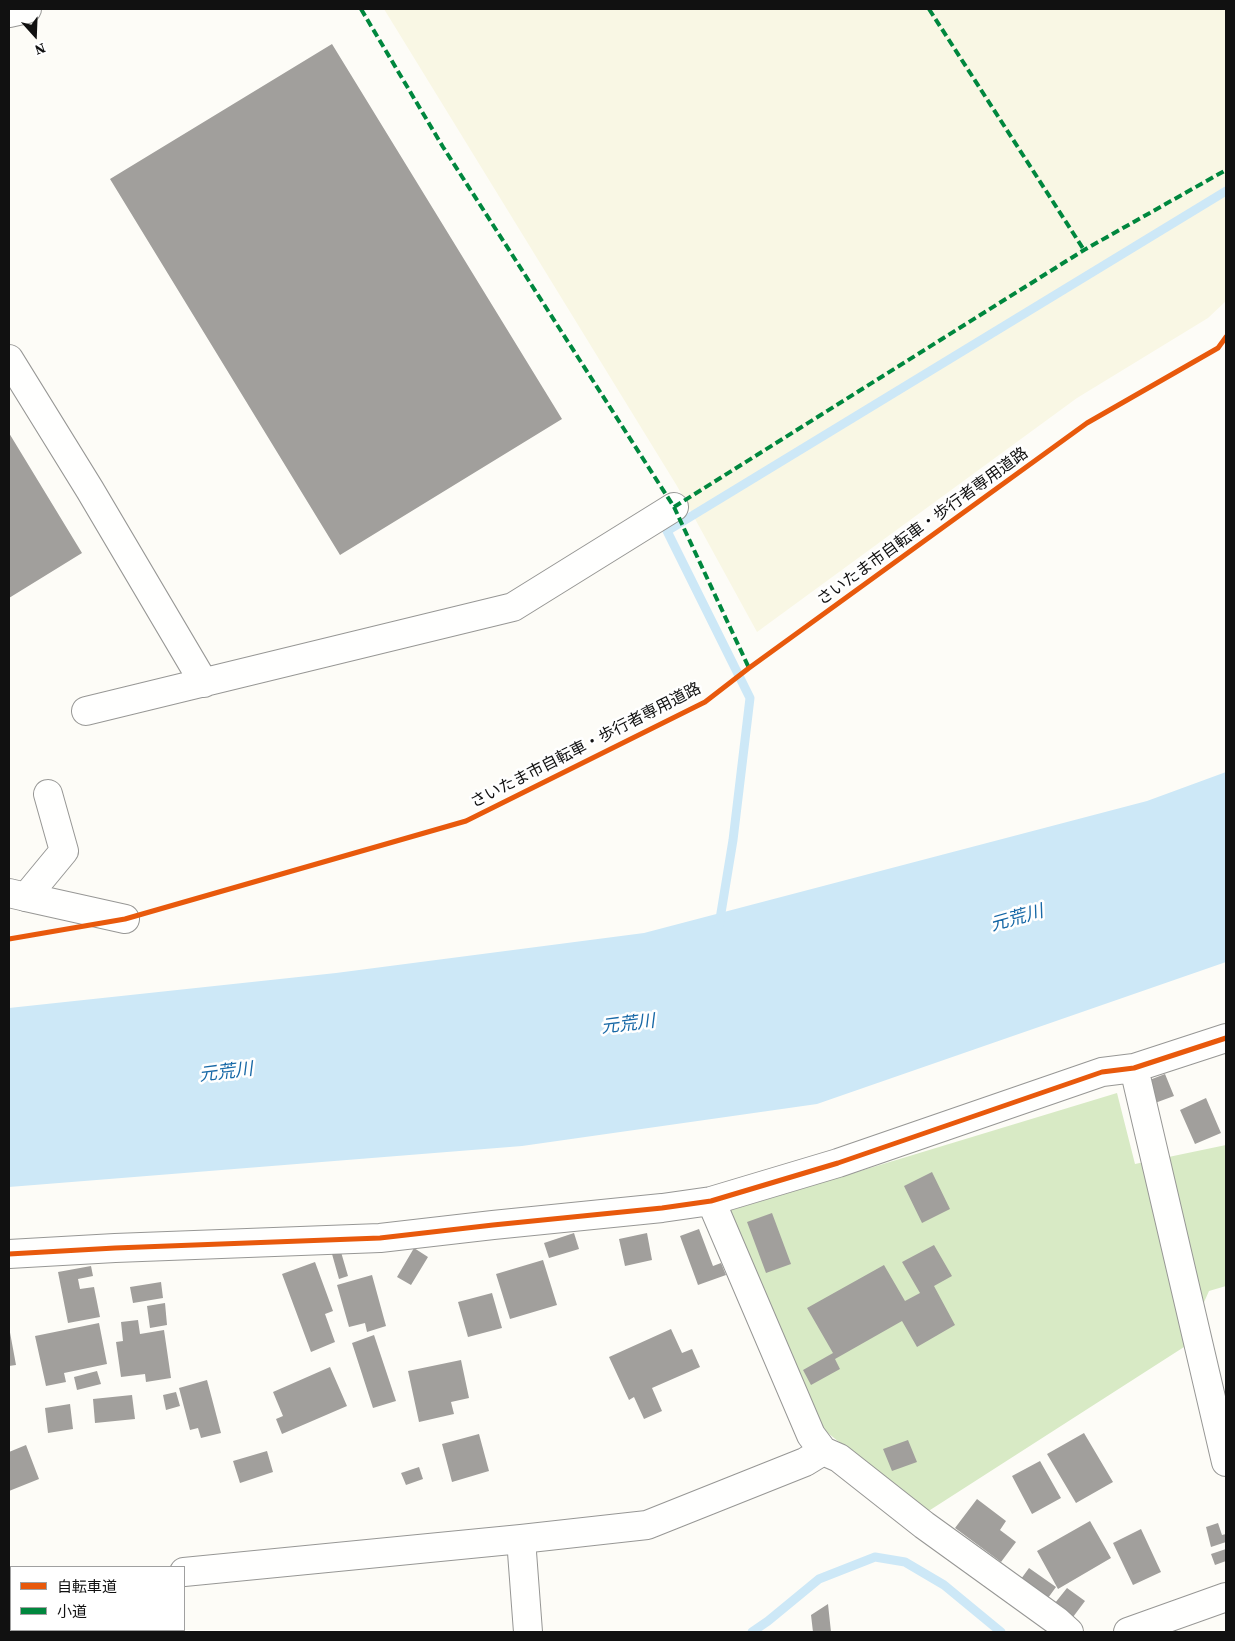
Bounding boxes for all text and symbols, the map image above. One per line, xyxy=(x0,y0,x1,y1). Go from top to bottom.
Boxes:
north arrow xyxy=(10,10,60,60)
text: N xyxy=(32,38,48,60)
street label: さいたま市自転車・歩行者専用道路 xyxy=(814,444,1032,610)
street label: さいたま市自転車・歩行者専用道路 xyxy=(468,679,704,813)
water label: 元荒川 xyxy=(988,901,1046,937)
water label: 元荒川 xyxy=(600,1011,656,1039)
water label: 元荒川 xyxy=(198,1059,254,1087)
legend xyxy=(10,1566,185,1631)
text: 自転車道 xyxy=(57,1576,117,1597)
text: 小道 xyxy=(57,1601,87,1622)

